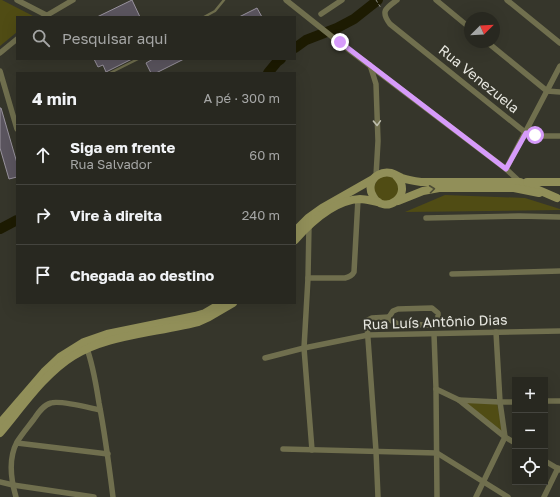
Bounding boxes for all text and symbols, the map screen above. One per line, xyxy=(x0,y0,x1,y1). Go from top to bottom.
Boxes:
north arrow xyxy=(464,12,500,48)
search box xyxy=(16,16,296,60)
icon: search xyxy=(30,27,52,49)
text: Pesquisar aqui xyxy=(62,29,167,47)
route end xyxy=(331,33,349,51)
street label: Rua Venezuela xyxy=(436,41,523,116)
text: 4 min xyxy=(32,88,77,109)
text: A pé · 300 m xyxy=(204,90,280,106)
one-way arrow xyxy=(373,120,381,126)
route start xyxy=(526,126,544,144)
text: Siga em frente xyxy=(70,138,175,156)
icon: ahead xyxy=(32,144,54,166)
text: 60 m xyxy=(249,147,280,163)
text: Rua Salvador xyxy=(70,156,152,172)
one-way arrow xyxy=(429,185,435,194)
icon: right xyxy=(32,204,54,226)
text: Vire à direita xyxy=(70,206,162,224)
text: 240 m xyxy=(242,207,280,223)
icon: arrive xyxy=(32,264,54,286)
text: Chegada ao destino xyxy=(70,266,214,284)
street label: Rua Luís Antônio Dias xyxy=(362,310,508,333)
map controls xyxy=(512,377,548,485)
button: + xyxy=(512,377,548,413)
button: − xyxy=(512,413,548,449)
button: locate xyxy=(512,449,548,485)

